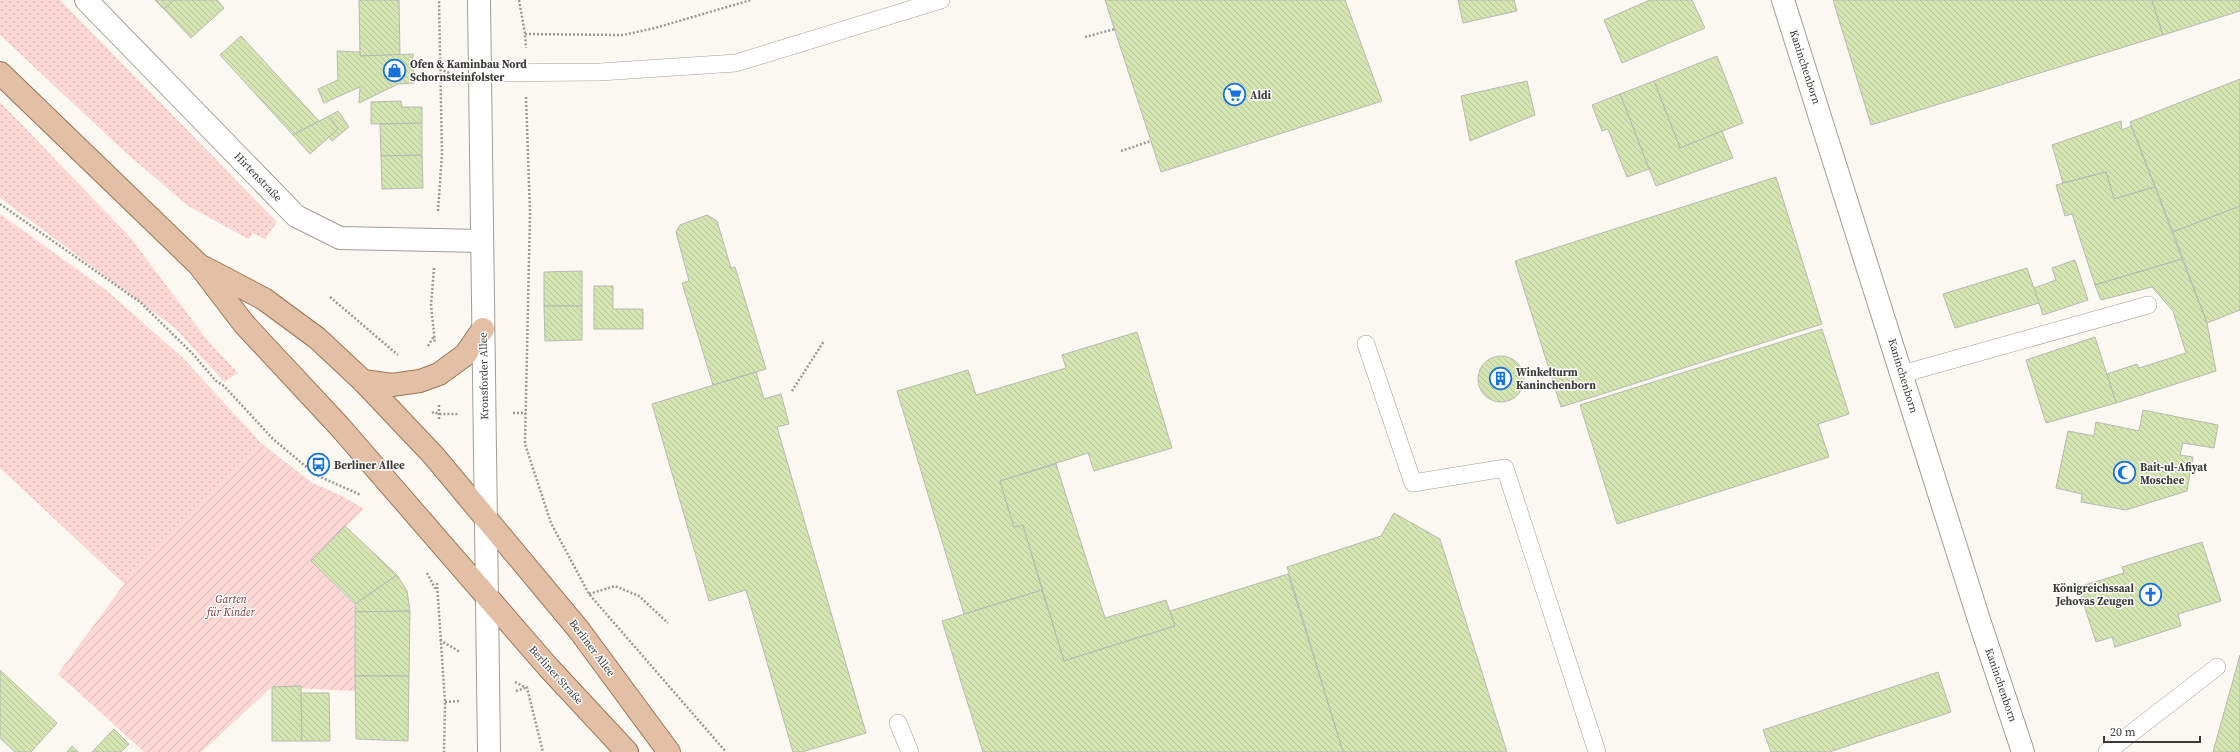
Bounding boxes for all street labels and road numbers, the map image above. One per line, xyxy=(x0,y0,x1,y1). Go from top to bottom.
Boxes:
street label: Kaninchenborn xyxy=(1786,28,1824,106)
street label: Hirtenstraße xyxy=(231,149,286,205)
street label: Kronsforder Allee xyxy=(476,332,492,420)
street label: Kaninchenborn xyxy=(1885,337,1922,415)
street label: Berliner Allee xyxy=(565,616,619,680)
street label: Berliner Straße xyxy=(526,642,587,708)
street label: Kaninchenborn xyxy=(1981,646,2021,724)

